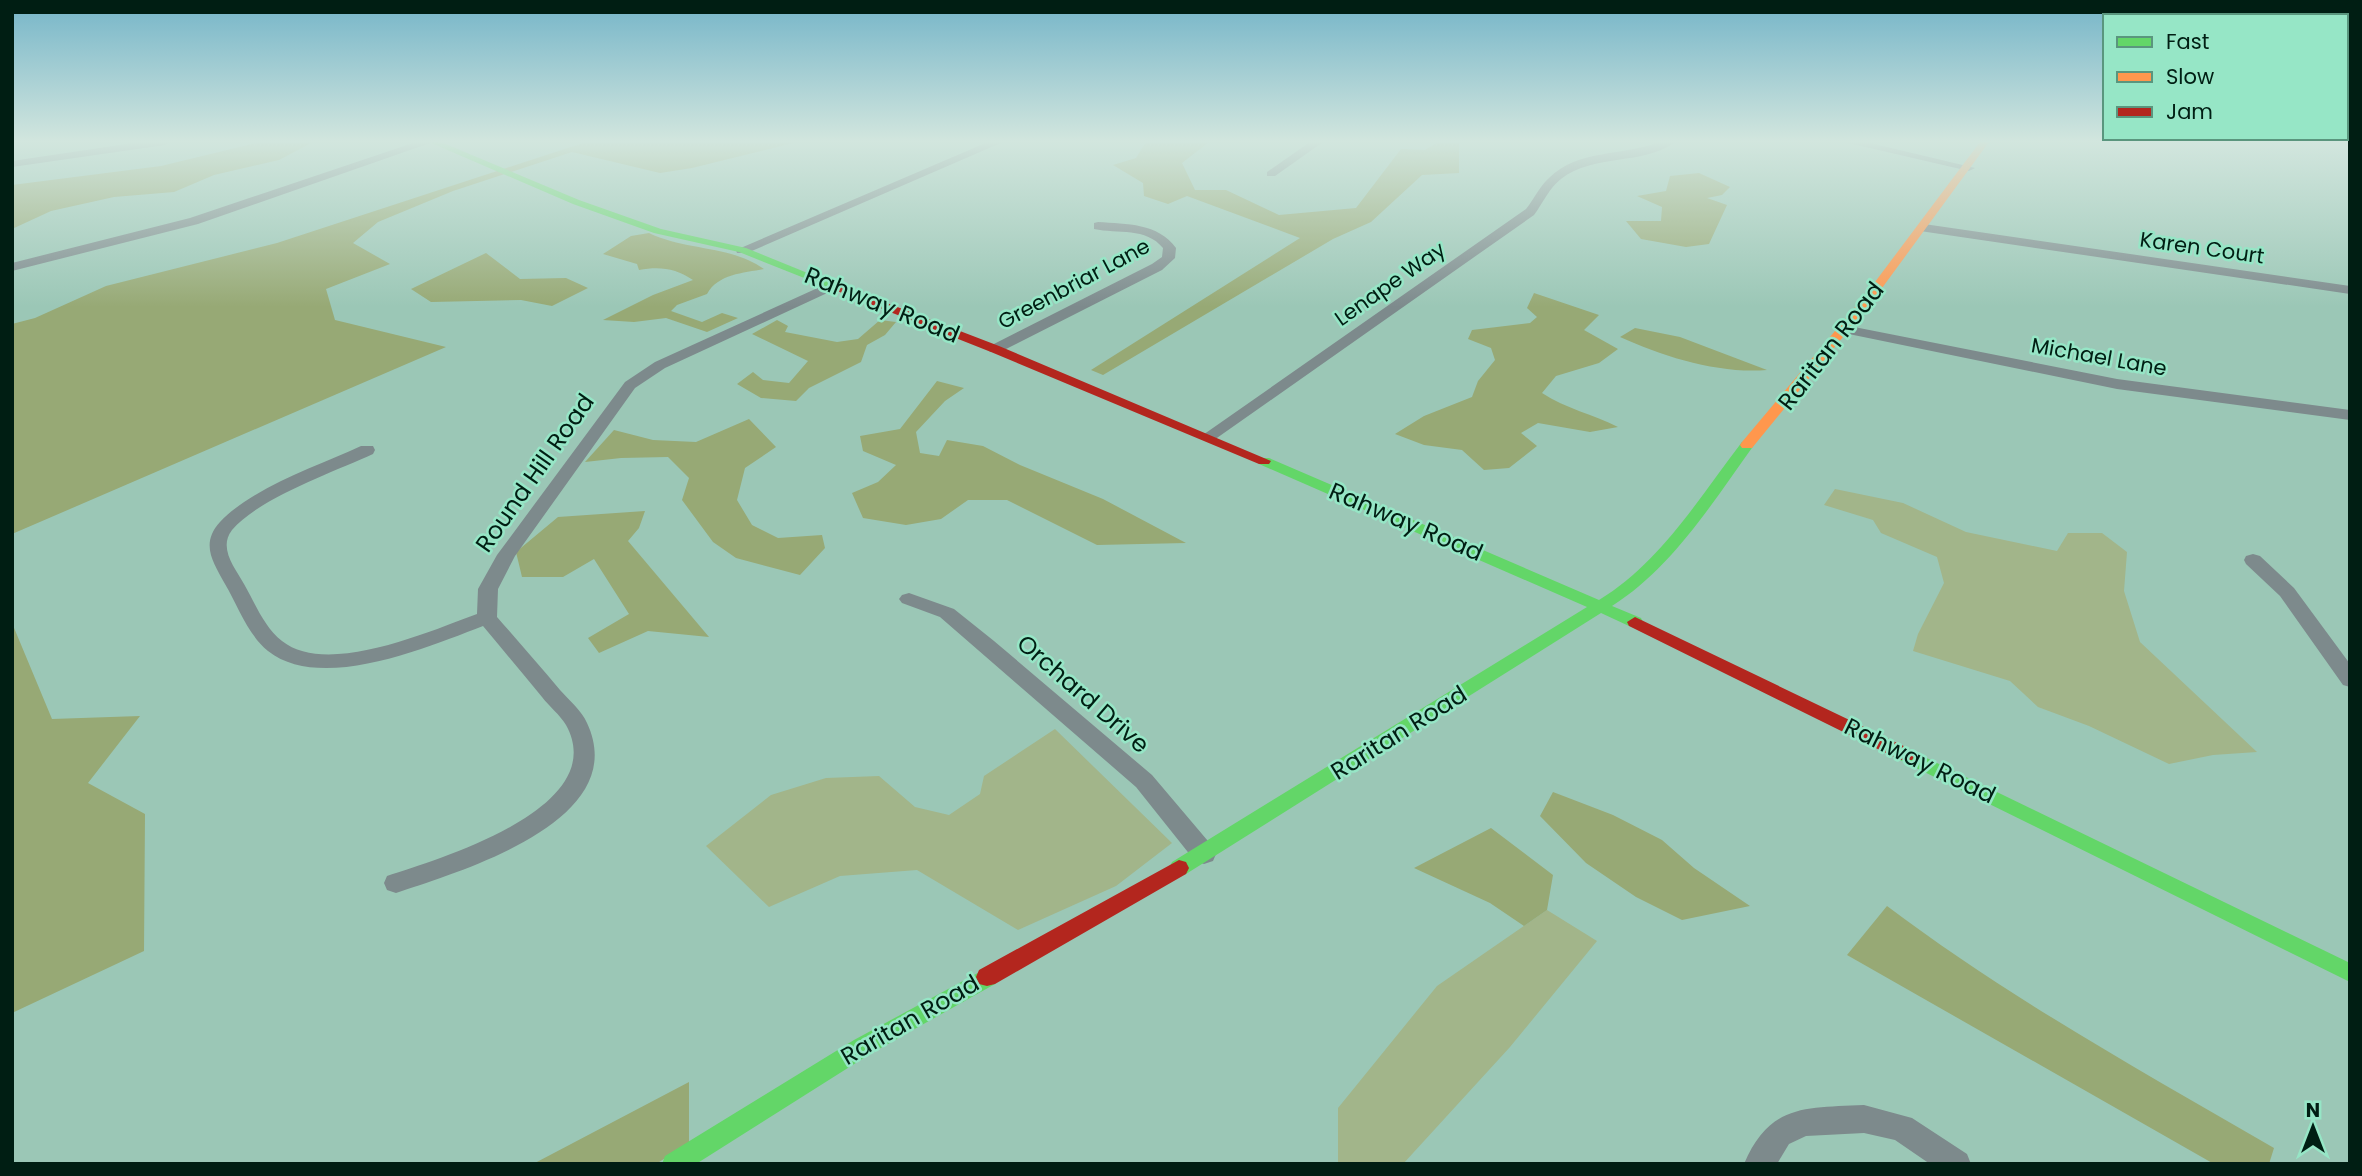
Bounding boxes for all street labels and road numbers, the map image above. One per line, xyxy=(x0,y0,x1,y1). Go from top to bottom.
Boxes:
street label: Karen Court xyxy=(2138,224,2266,271)
street label: Greenbriar Lane xyxy=(993,231,1155,336)
street label: Lenape Way xyxy=(1329,235,1451,332)
street label: Rahway Road xyxy=(800,258,965,351)
street label: Raritan Road xyxy=(1770,275,1891,417)
street label: Michael Lane xyxy=(2029,330,2169,383)
street label: Round Hill Road xyxy=(468,387,602,559)
street label: Rahway Road xyxy=(1324,474,1488,569)
street label: Orchard Drive xyxy=(1010,627,1157,760)
street label: Raritan Road xyxy=(1324,678,1473,788)
street label: Rahway Road xyxy=(1839,710,2001,811)
street label: Raritan Road xyxy=(834,967,985,1073)

